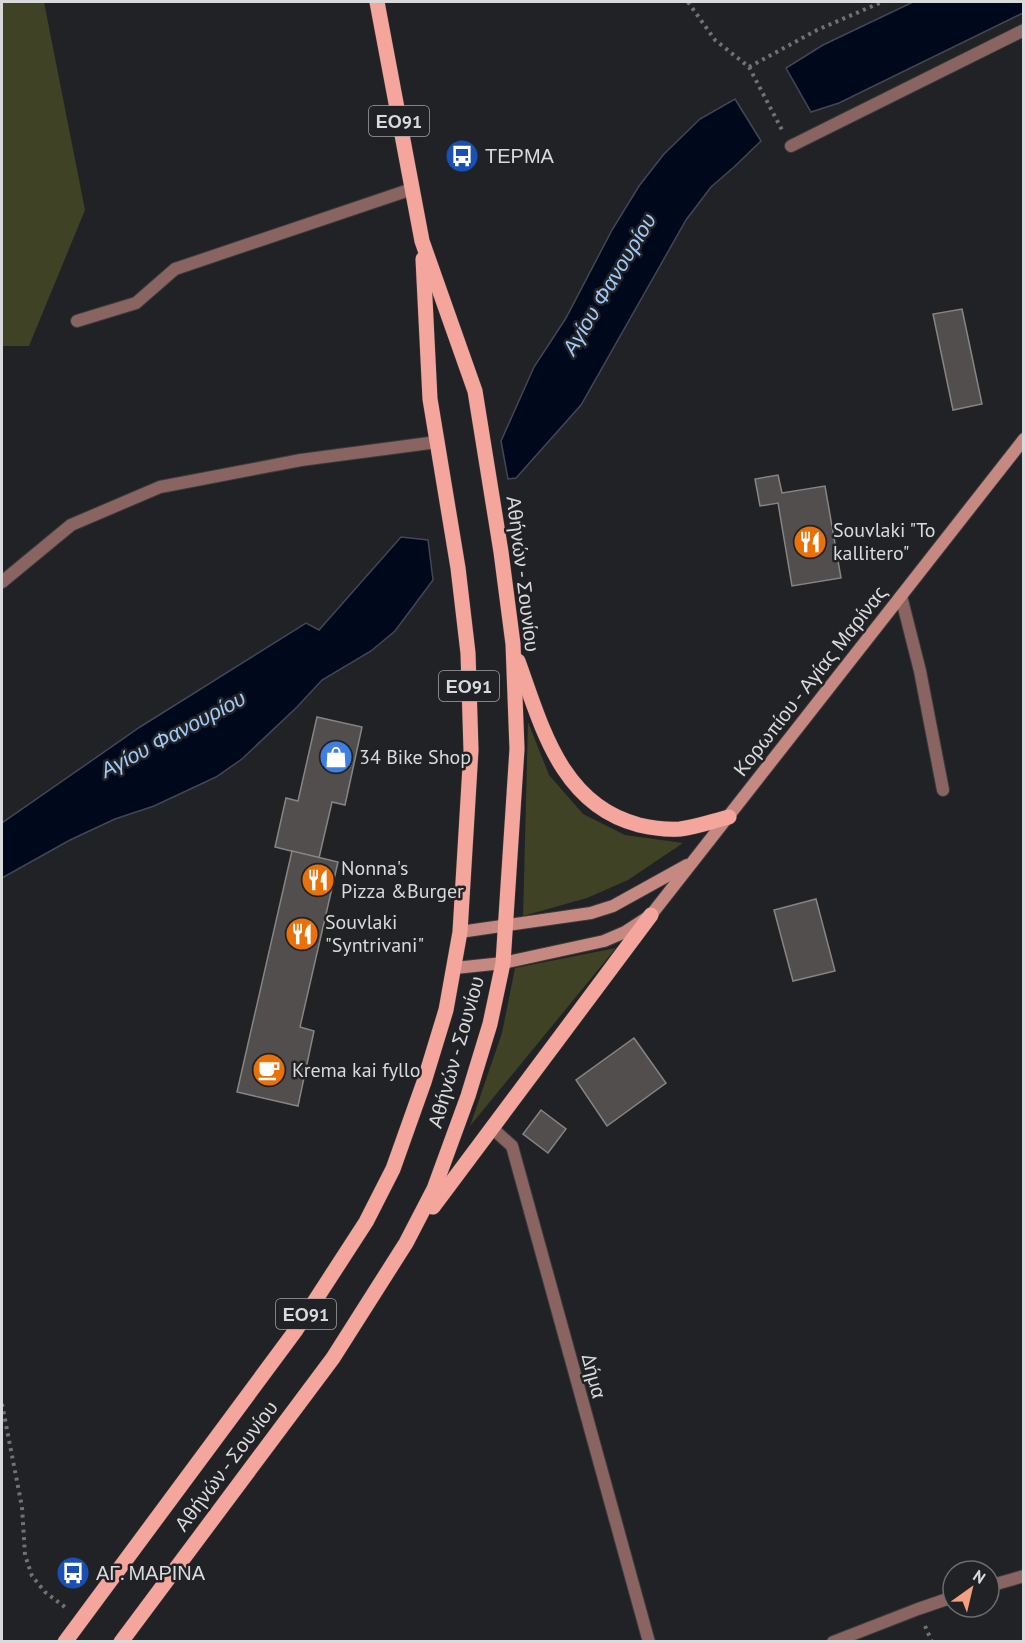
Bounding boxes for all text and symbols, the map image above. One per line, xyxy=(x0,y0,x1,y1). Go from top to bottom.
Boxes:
road number: ΕΟ91 xyxy=(369,106,429,136)
bus stop icon: ΤΕΡΜΑ xyxy=(444,138,480,174)
place label: ΤΕΡΜΑ xyxy=(485,143,555,169)
water label: Αγίου Φανουρίου xyxy=(555,208,662,362)
street label: Αθήνών - Σουνίου xyxy=(501,495,545,653)
place label: Souvlaki "To kallitero" xyxy=(833,517,935,566)
restaurant icon: Souvlaki "To kallitero" xyxy=(792,524,828,560)
street label: Κορωπίου - Αγίας Μαρίνας xyxy=(727,580,893,782)
road number: ΕΟ91 xyxy=(439,671,499,701)
water label: Αγίου Φανουρίου xyxy=(94,684,250,785)
shop icon: 34 Bike Shop xyxy=(318,739,354,775)
place label: 34 Bike Shop xyxy=(359,744,471,770)
place label: Nonna's Pizza &Burger xyxy=(341,855,464,904)
restaurant icon: Nonna's Pizza &Burger xyxy=(300,862,336,898)
place label: Souvlaki "Syntrivani" xyxy=(325,909,424,958)
restaurant icon: Souvlaki "Syntrivani" xyxy=(284,916,320,952)
street label: Αθήνών - Σουνίου xyxy=(422,973,490,1131)
cafe icon: Krema kai fyllo xyxy=(251,1052,287,1088)
place label: Krema kai fyllo xyxy=(292,1057,420,1083)
road number: ΕΟ91 xyxy=(276,1299,336,1329)
street label: Δήμα xyxy=(576,1351,612,1401)
street label: Αθήνών - Σουνίου xyxy=(168,1396,284,1536)
bus stop icon: ΑΓ. ΜΑΡΙΝΑ xyxy=(55,1555,91,1591)
north arrow xyxy=(941,1559,1001,1619)
place label: ΑΓ. ΜΑΡΙΝΑ xyxy=(96,1560,206,1586)
text: N xyxy=(969,1565,989,1588)

